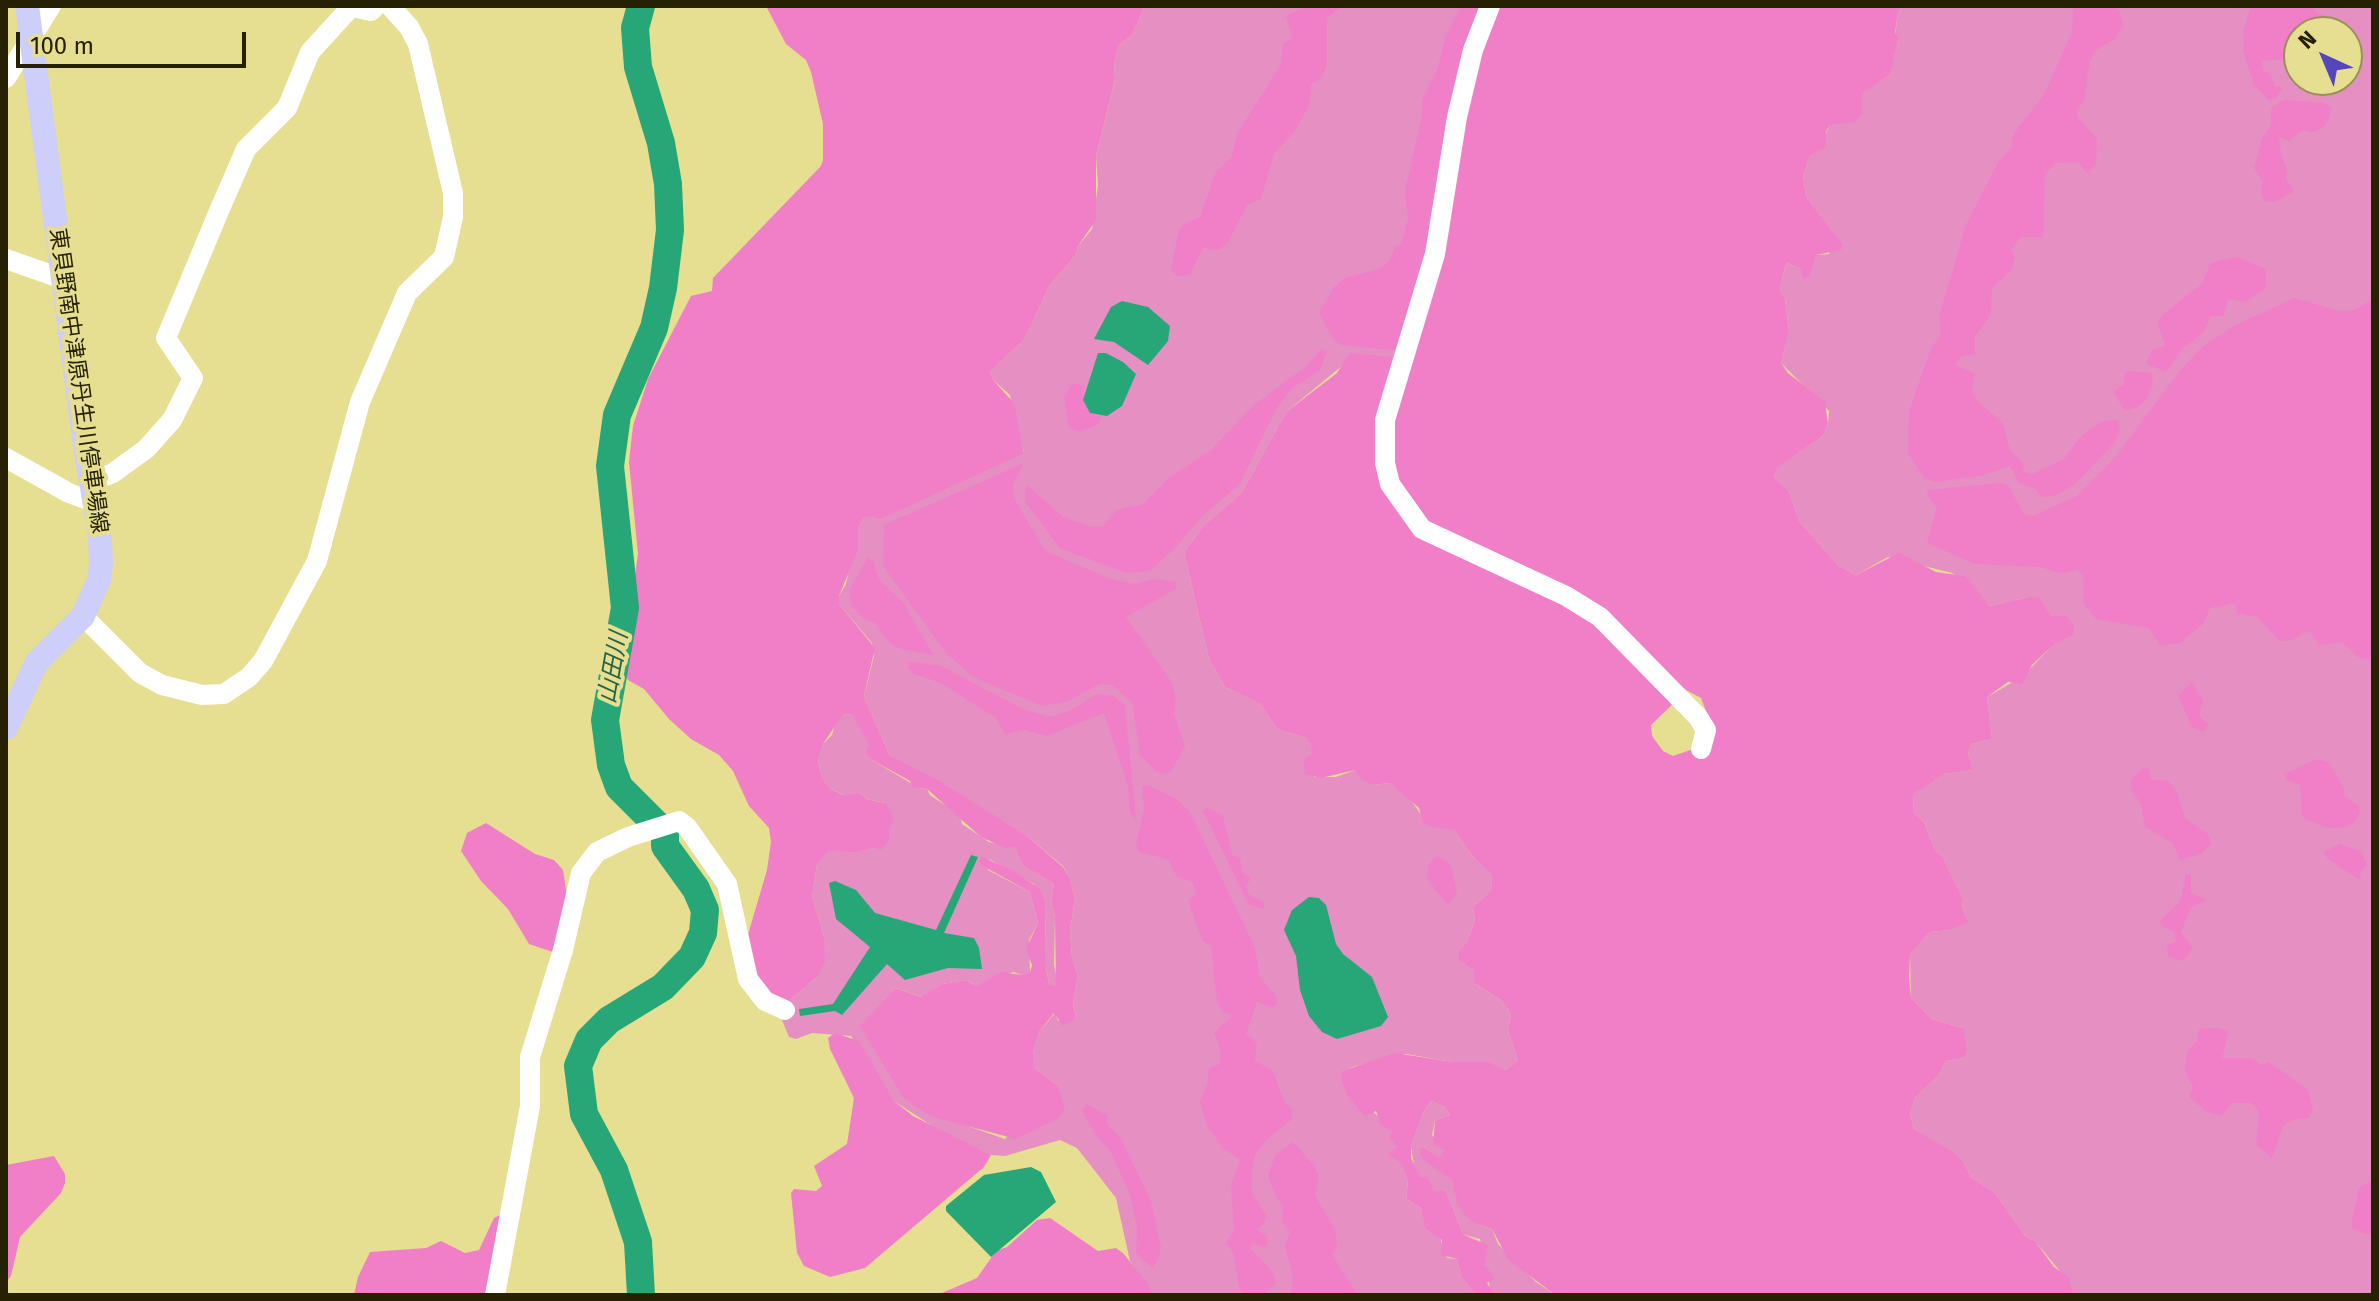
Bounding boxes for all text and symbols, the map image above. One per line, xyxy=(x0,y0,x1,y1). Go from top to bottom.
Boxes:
scale bar xyxy=(20,16,250,66)
north arrow xyxy=(2283,16,2363,96)
text: N xyxy=(2293,25,2322,55)
text: 100 m xyxy=(30,32,94,60)
street label: 東貝野南中津原丹生川停車場線 xyxy=(43,227,113,535)
water label: 山田川 xyxy=(594,630,634,706)

